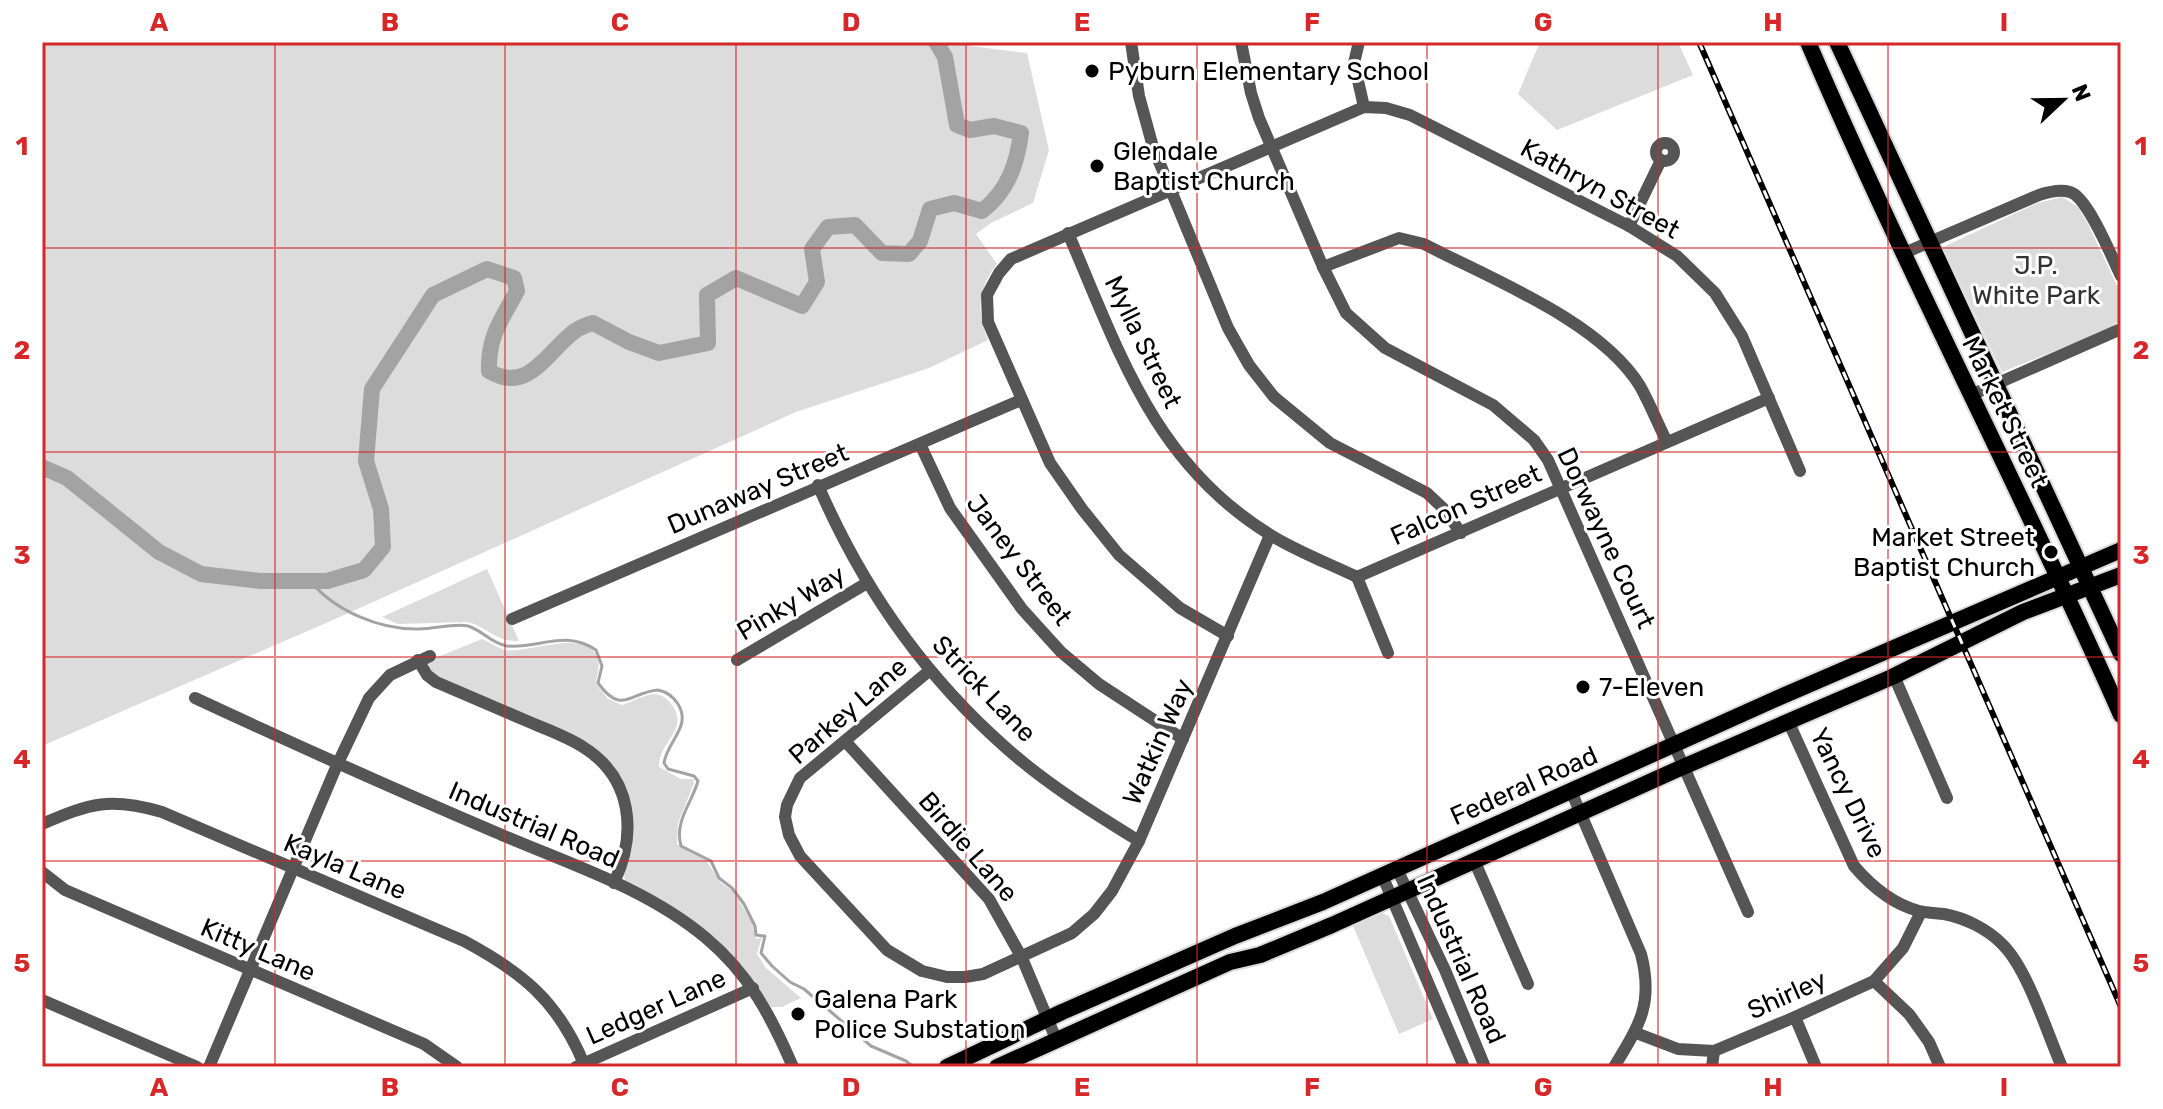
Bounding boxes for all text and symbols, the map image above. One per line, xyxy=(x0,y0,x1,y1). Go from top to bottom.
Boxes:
text: A xyxy=(150,7,169,38)
text: B xyxy=(381,7,399,38)
text: C xyxy=(611,7,629,38)
text: D xyxy=(842,7,860,38)
text: E xyxy=(1074,7,1090,38)
text: F xyxy=(1304,7,1320,38)
text: G xyxy=(1534,7,1552,38)
text: H xyxy=(1763,7,1783,38)
text: I xyxy=(2000,7,2008,38)
place label: Pyburn Elementary School xyxy=(1108,56,1429,87)
north arrow xyxy=(2023,60,2103,140)
marker: Pyburn Elementary School xyxy=(1083,62,1101,80)
text: N xyxy=(2066,80,2097,105)
text: 1 xyxy=(16,131,28,162)
text: 1 xyxy=(2135,131,2147,162)
street label: Kathryn Street xyxy=(1515,132,1685,246)
place label: Glendale Baptist Church xyxy=(1113,136,1295,197)
marker: Glendale Baptist Church xyxy=(1088,157,1106,175)
park label: J.P. White Park xyxy=(1972,250,2101,311)
street label: Mylla Street xyxy=(1098,271,1188,413)
street label: Market Street xyxy=(1955,332,2055,492)
text: 2 xyxy=(14,335,30,366)
text: 2 xyxy=(2133,335,2149,366)
street label: Dunaway Street xyxy=(663,437,853,541)
street label: Dorwayne Court xyxy=(1550,443,1662,633)
street label: Falcon Street xyxy=(1386,458,1546,552)
street label: Janey Street xyxy=(960,488,1078,632)
place label: Market Street Baptist Church xyxy=(1853,522,2035,583)
text: 3 xyxy=(13,540,31,571)
text: 3 xyxy=(2132,540,2150,571)
marker: Market Street Baptist Church xyxy=(2042,543,2060,561)
street label: Pinky Way xyxy=(731,559,851,647)
street label: Strick Lane xyxy=(926,629,1042,749)
street label: Parkey Lane xyxy=(782,651,914,771)
place label: 7-Eleven xyxy=(1599,672,1704,703)
street label: Watkin Way xyxy=(1116,674,1200,810)
marker: 7-Eleven xyxy=(1574,678,1592,696)
street label: Yancy Drive xyxy=(1803,723,1893,863)
street label: Federal Road xyxy=(1446,740,1602,832)
text: 4 xyxy=(13,744,31,775)
text: 4 xyxy=(2132,744,2150,775)
street label: Industrial Road xyxy=(444,775,624,875)
street label: Birdie Lane xyxy=(912,786,1024,908)
street label: Kayla Lane xyxy=(279,827,411,907)
street label: Industrial Road xyxy=(1410,869,1512,1049)
street label: Kitty Lane xyxy=(196,912,320,988)
text: 5 xyxy=(14,948,30,979)
text: 5 xyxy=(2133,948,2149,979)
street label: Ledger Lane xyxy=(581,962,731,1052)
street label: Shirley xyxy=(1743,964,1831,1026)
place label: Galena Park Police Substation xyxy=(814,984,1025,1045)
marker: Galena Park Police Substation xyxy=(789,1005,807,1023)
text: A xyxy=(150,1072,169,1103)
text: B xyxy=(381,1072,399,1103)
text: C xyxy=(611,1072,629,1103)
text: D xyxy=(842,1072,860,1103)
text: E xyxy=(1074,1072,1090,1103)
text: F xyxy=(1304,1072,1320,1103)
text: G xyxy=(1534,1072,1552,1103)
text: H xyxy=(1763,1072,1783,1103)
text: I xyxy=(2000,1072,2008,1103)

